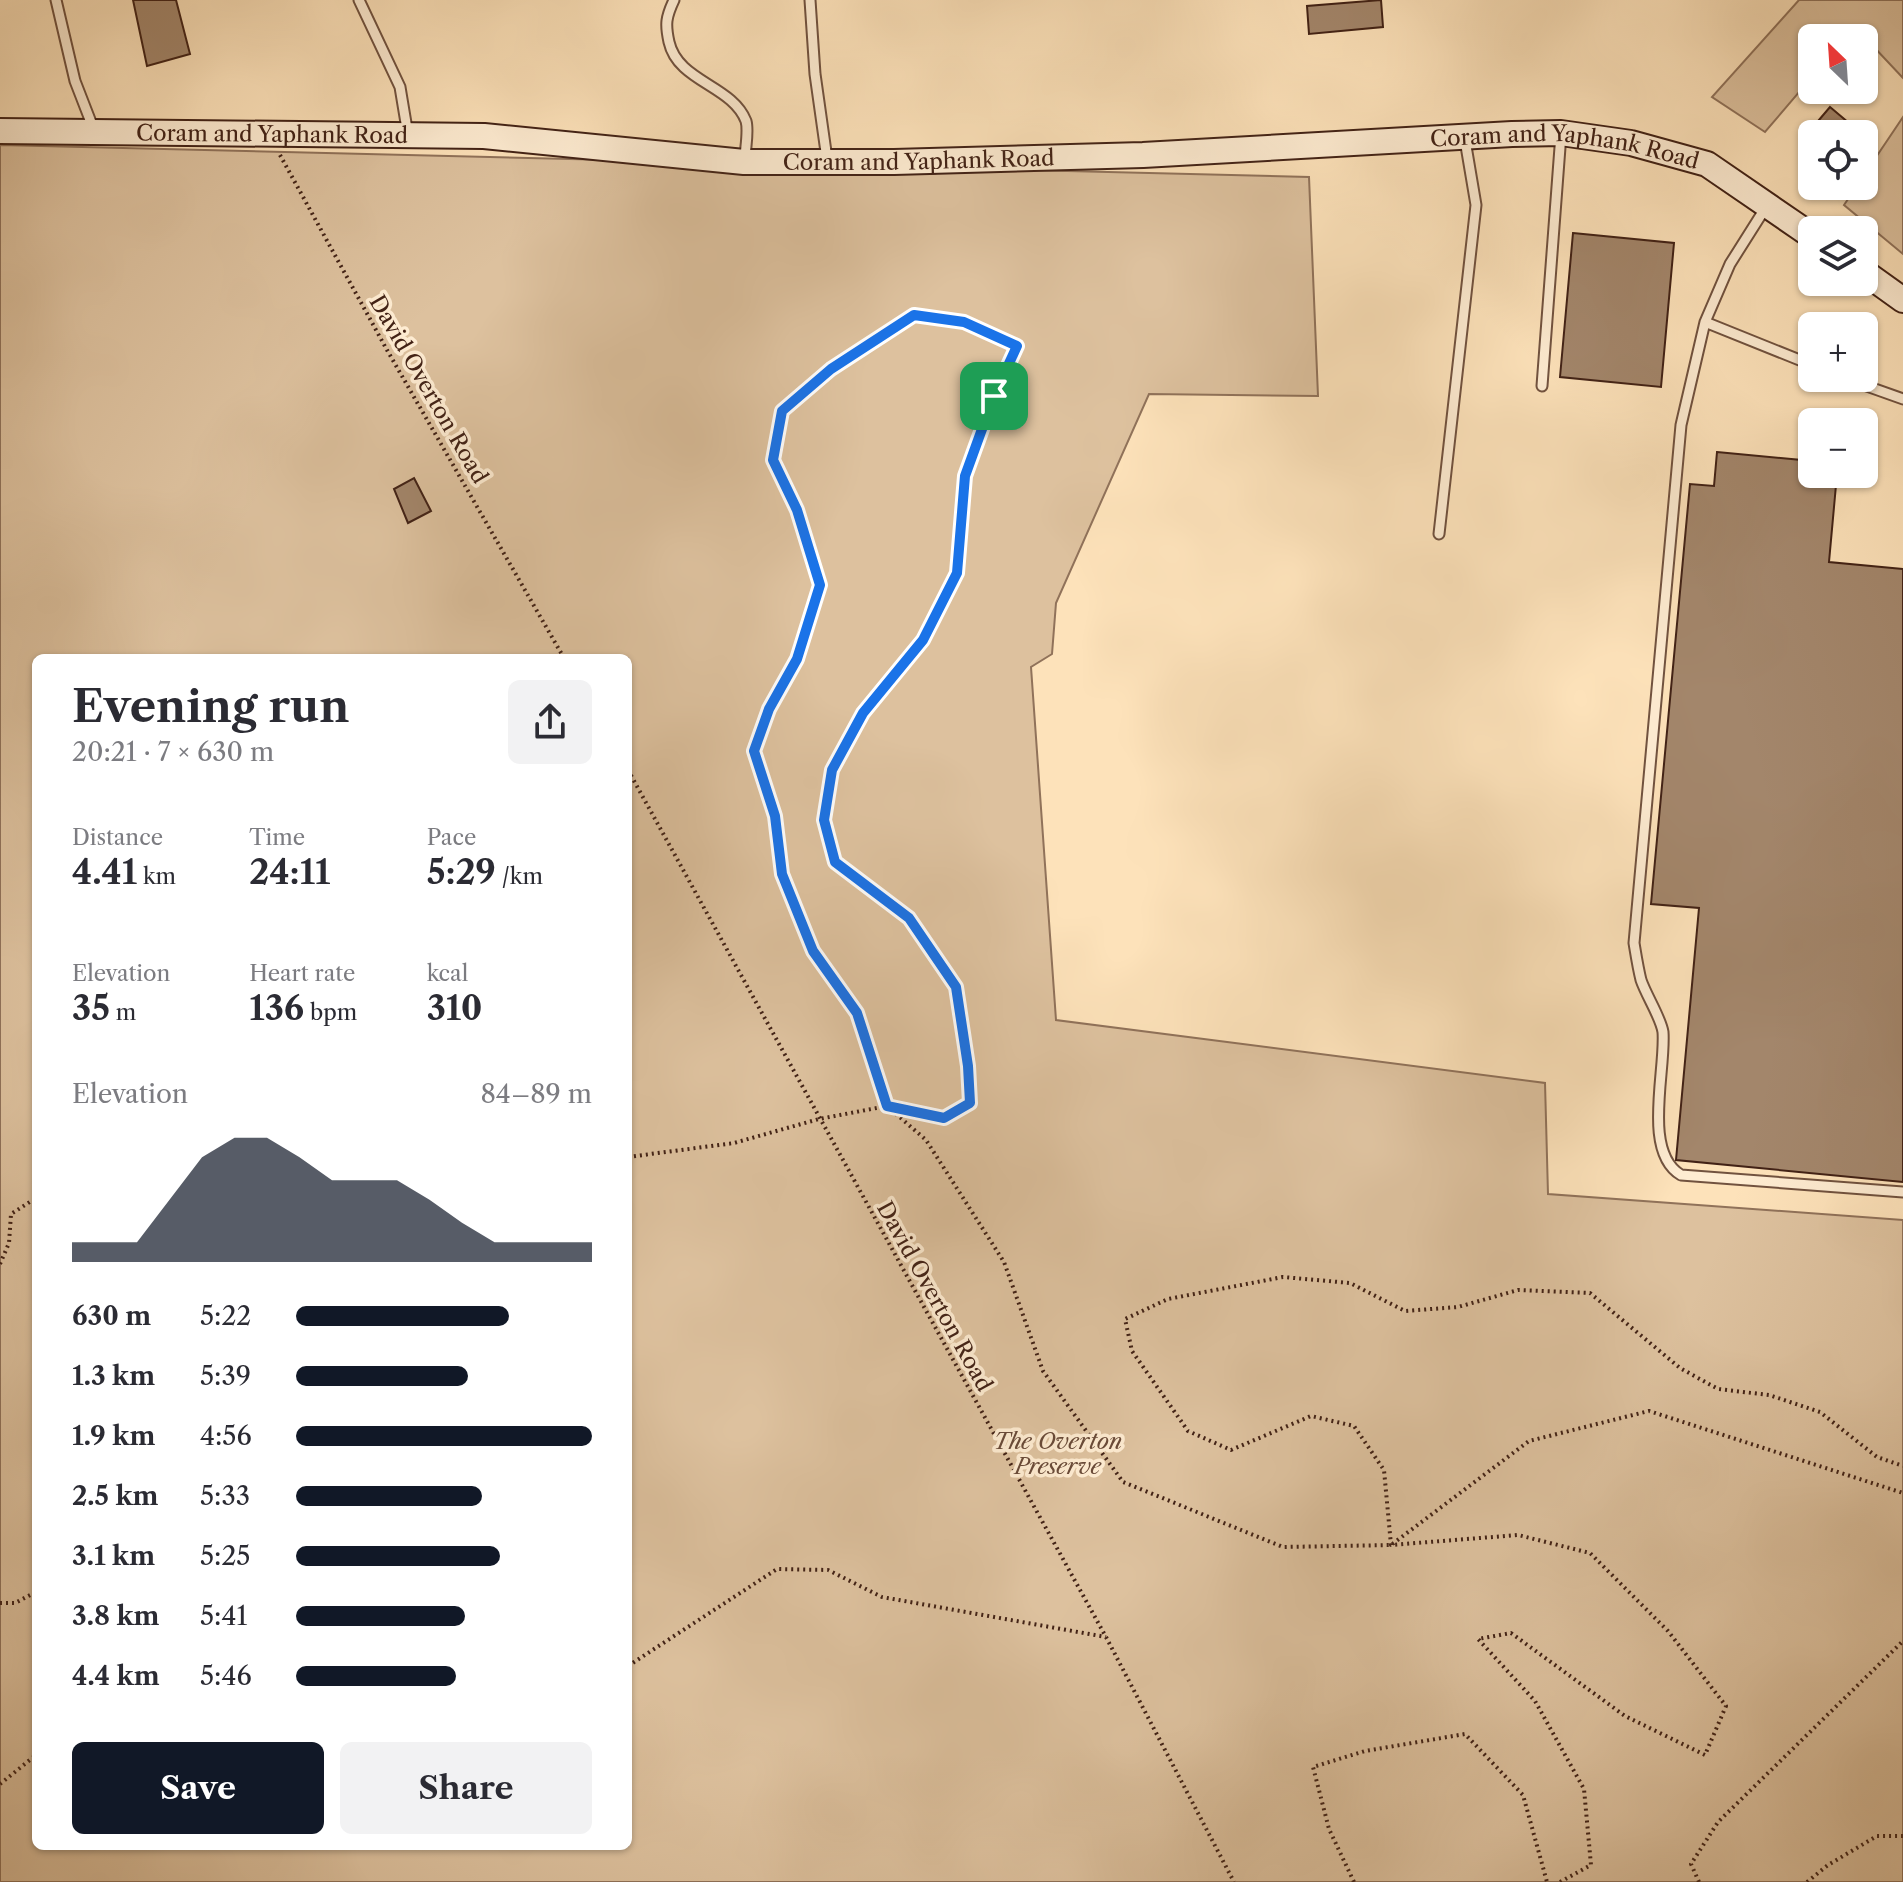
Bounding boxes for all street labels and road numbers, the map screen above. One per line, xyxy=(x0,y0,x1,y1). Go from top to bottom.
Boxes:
street label: Coram and Yaphank Road xyxy=(136,119,408,149)
street label: Coram and Yaphank Road xyxy=(1429,120,1702,175)
street label: Coram and Yaphank Road xyxy=(783,144,1055,176)
street label: David Overton Road xyxy=(364,290,494,488)
street label: David Overton Road xyxy=(871,1196,998,1396)

